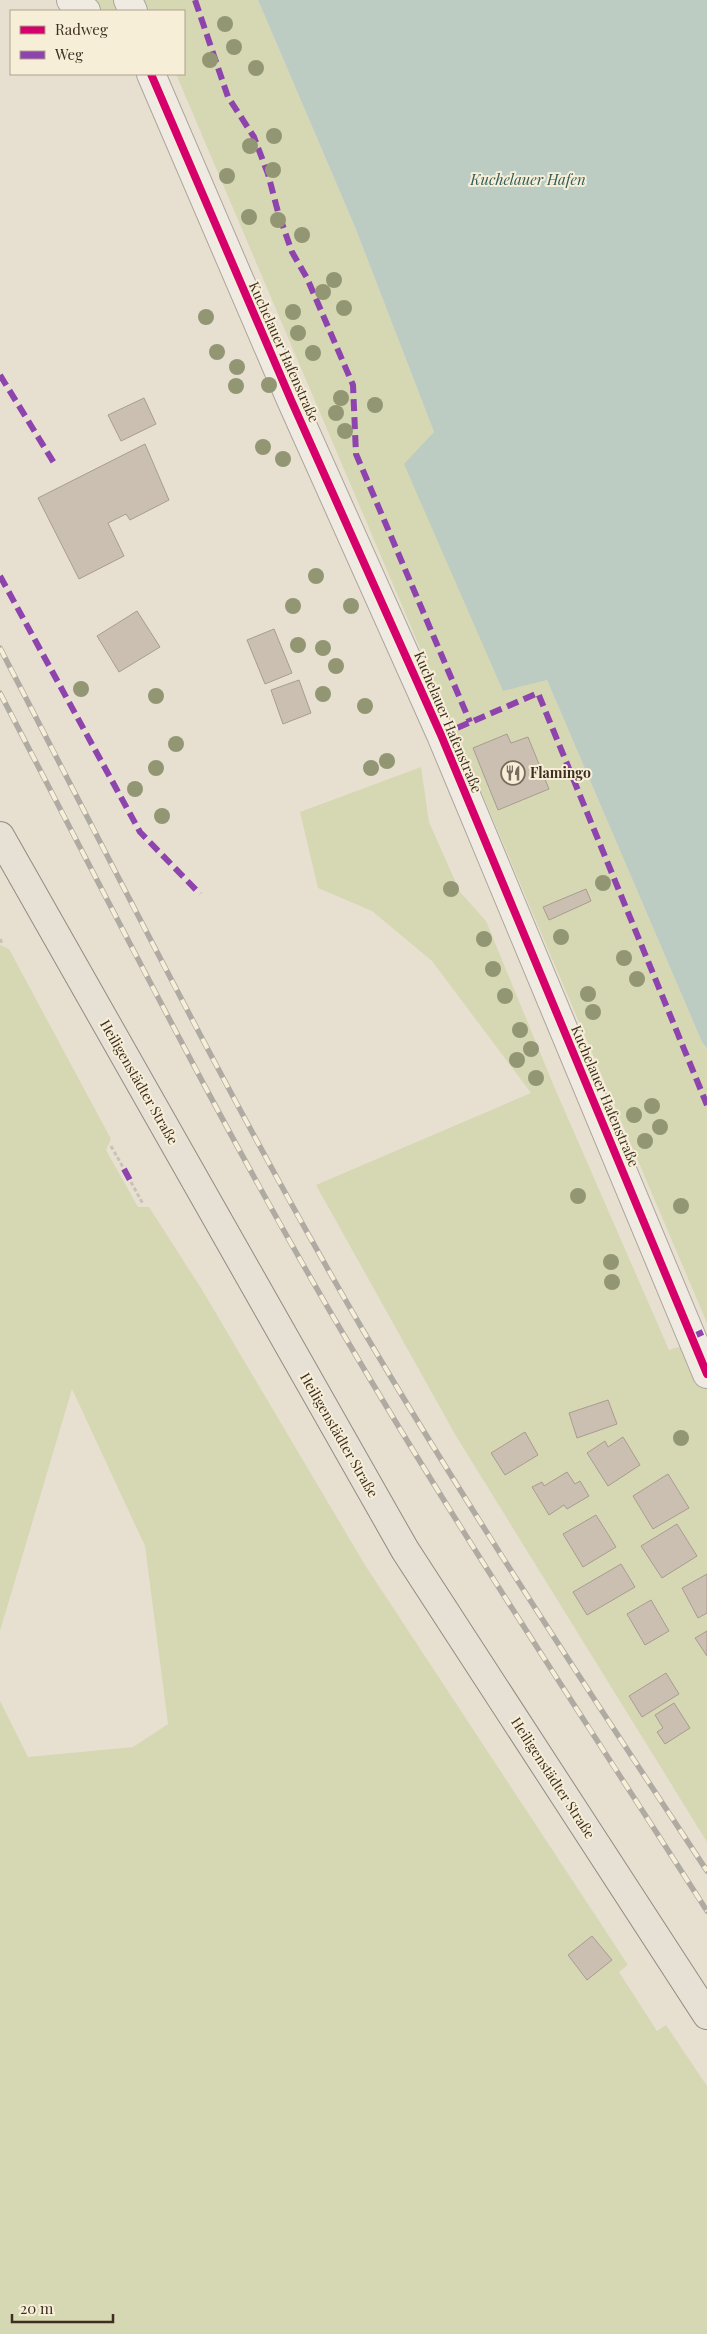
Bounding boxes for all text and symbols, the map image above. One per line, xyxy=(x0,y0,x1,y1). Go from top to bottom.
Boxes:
legend xyxy=(10,10,185,75)
text: Radweg xyxy=(55,19,108,39)
text: Weg xyxy=(54,44,83,64)
water label: Kuchelauer Hafen xyxy=(469,169,586,189)
street label: Kuchelauer Hafenstraße xyxy=(245,278,324,425)
street label: Kuchelauer Hafenstraße xyxy=(410,648,487,796)
restaurant icon: Flamingo xyxy=(500,760,526,786)
place label: Flamingo xyxy=(530,763,591,782)
street label: Heiligenstädter Straße xyxy=(96,1016,183,1148)
street label: Kuchelauer Hafenstraße xyxy=(567,1022,644,1170)
street label: Heiligenstädter Straße xyxy=(296,1369,383,1501)
street label: Heiligenstädter Straße xyxy=(507,1713,600,1842)
scale bar xyxy=(12,2292,114,2324)
text: 20 m xyxy=(20,2298,54,2318)

